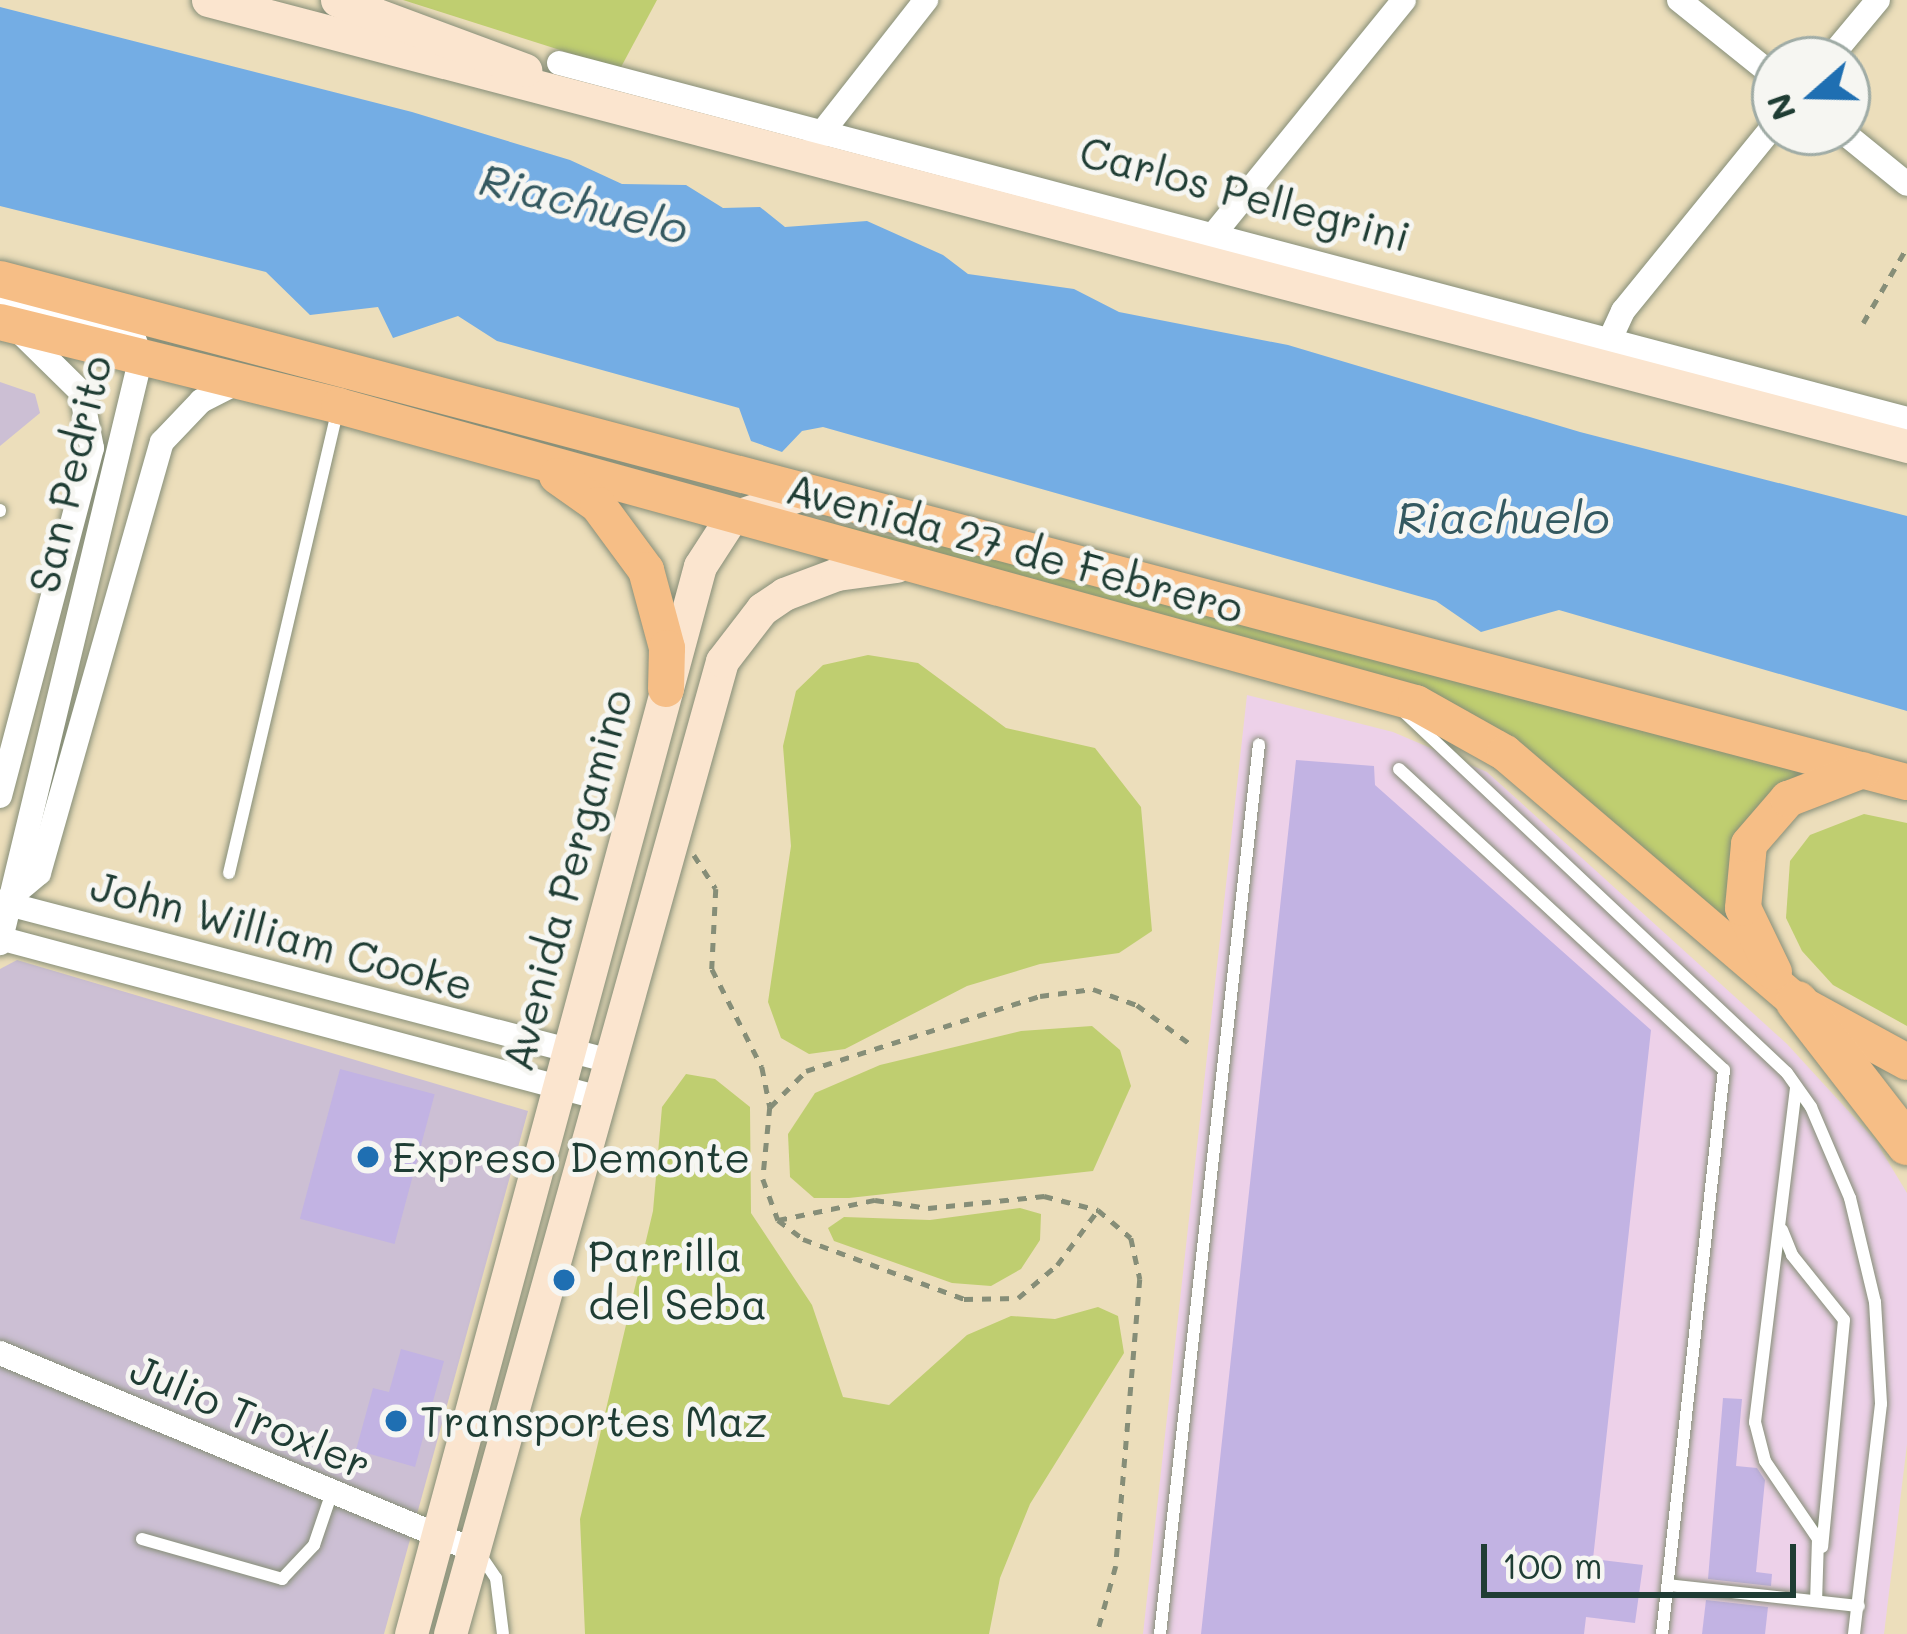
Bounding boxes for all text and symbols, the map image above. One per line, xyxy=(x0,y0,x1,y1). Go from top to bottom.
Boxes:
north arrow xyxy=(1751,36,1871,156)
text: N xyxy=(1755,88,1804,127)
street label: Carlos Pellegrini xyxy=(1074,126,1416,262)
water label: Riachuelo xyxy=(474,151,694,255)
street label: San Pedrito xyxy=(18,350,122,598)
street label: Avenida 27 de Febrero xyxy=(781,463,1249,633)
water label: Riachuelo xyxy=(1397,490,1609,544)
street label: Avenida Pergamino xyxy=(492,684,642,1076)
street label: John William Cooke xyxy=(86,860,478,1010)
place label: Expreso Demonte xyxy=(392,1132,750,1182)
marker: Expreso Demonte xyxy=(355,1144,381,1170)
place label: Parrilla del Seba xyxy=(588,1231,767,1330)
marker: Parrilla del Seba xyxy=(551,1267,577,1293)
street label: Julio Troxler xyxy=(123,1343,379,1489)
place label: Transportes Maz xyxy=(420,1396,768,1446)
marker: Transportes Maz xyxy=(383,1408,409,1434)
scale bar xyxy=(1487,1520,1802,1594)
text: 100 m xyxy=(1502,1541,1603,1588)

